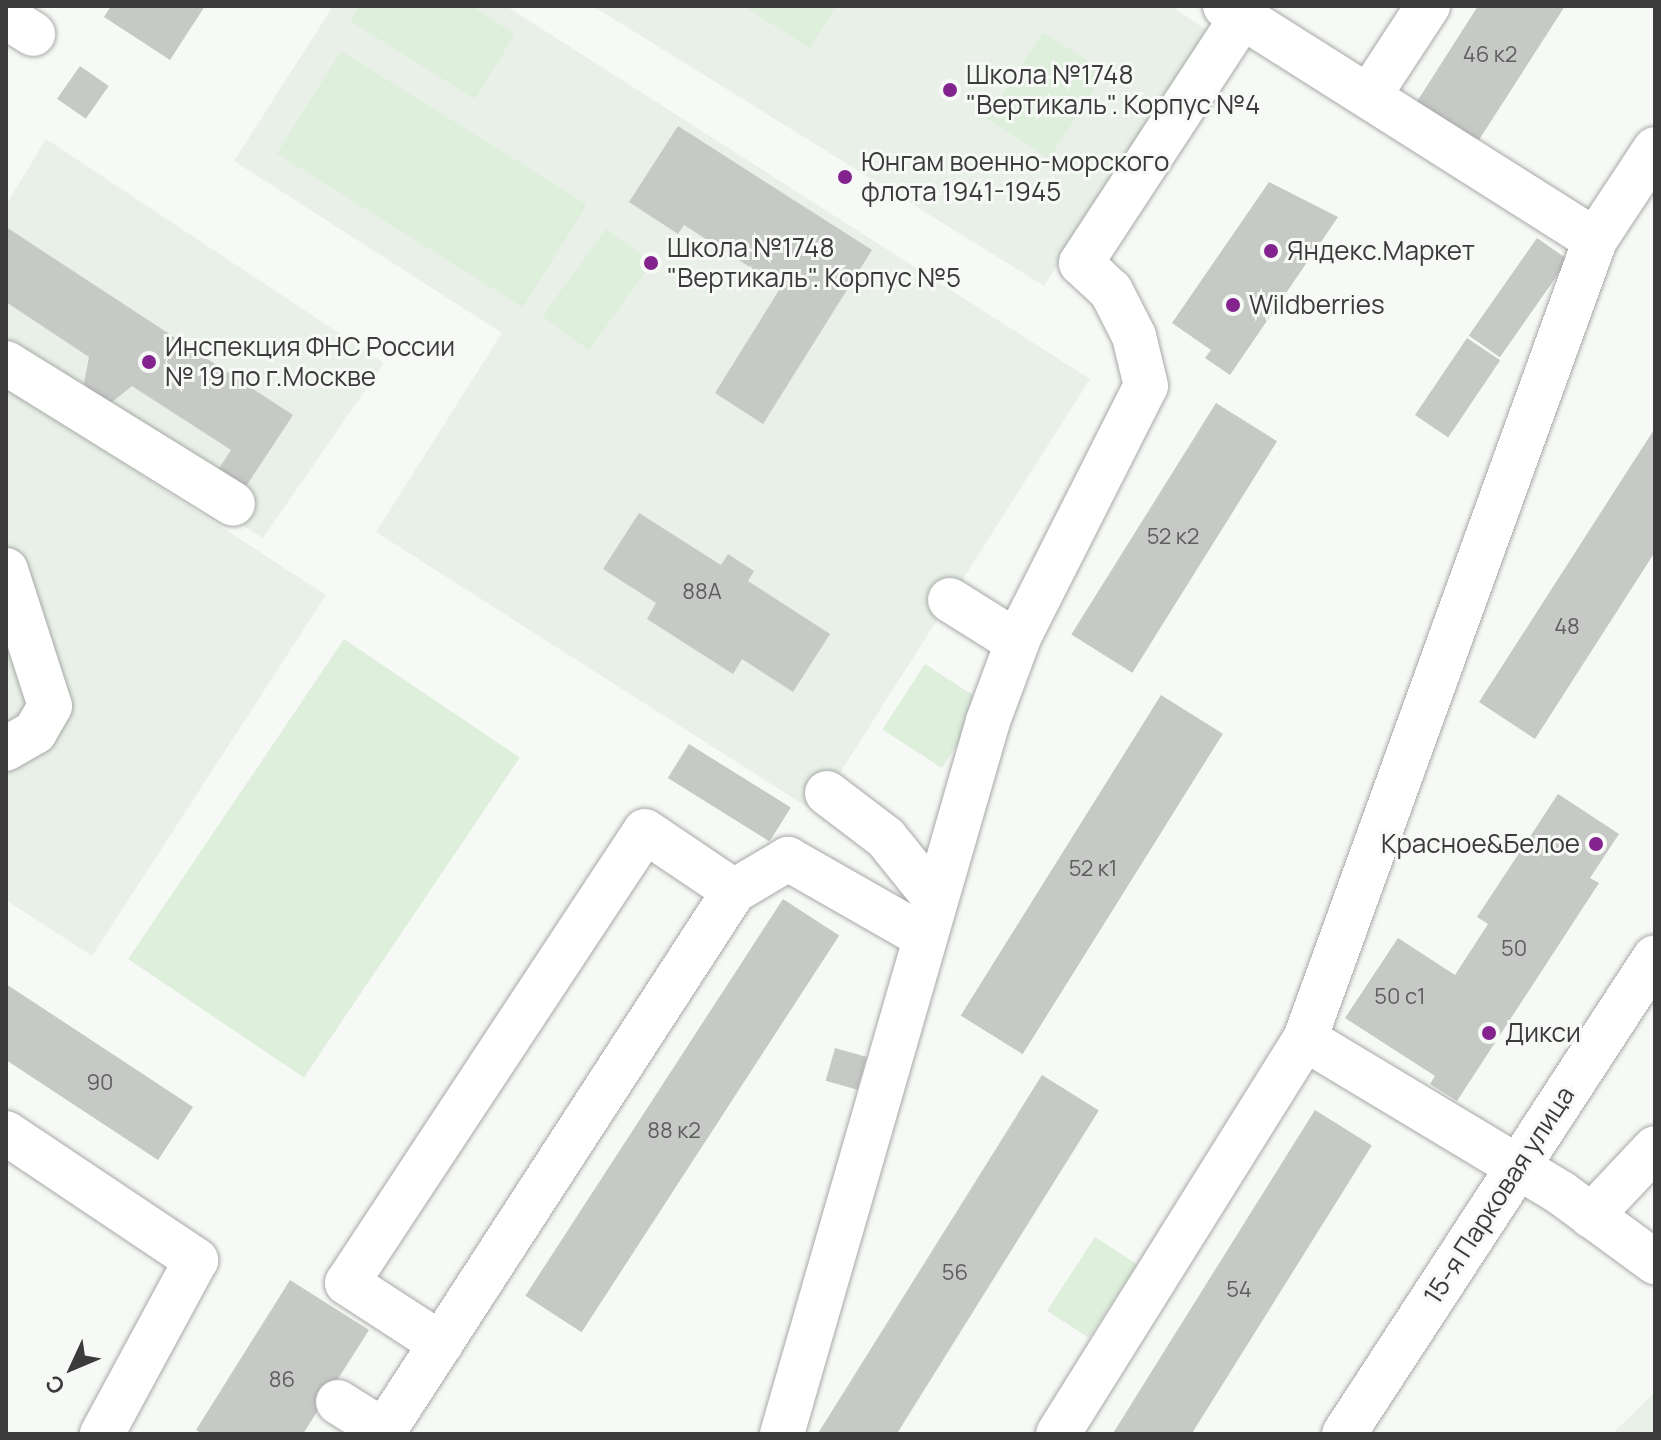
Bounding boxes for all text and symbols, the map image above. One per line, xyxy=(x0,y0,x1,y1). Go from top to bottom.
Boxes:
house number: 46 к2 xyxy=(1463,42,1517,68)
place label: Школа №1748 "Вертикаль". Корпус №4 xyxy=(966,59,1260,120)
marker: Школа №1748 "Вертикаль". Корпус №4 xyxy=(941,81,959,99)
place label: Юнгам военно-морского флота 1941-1945 xyxy=(861,146,1169,208)
marker: Юнгам военно-морского флота 1941-1945 xyxy=(836,168,854,186)
place label: Школа №1748 "Вертикаль". Корпус №5 xyxy=(667,232,961,294)
place label: Яндекс.Маркет xyxy=(1287,235,1475,267)
marker: Яндекс.Маркет xyxy=(1262,242,1280,260)
marker: Школа №1748 "Вертикаль". Корпус №5 xyxy=(642,254,660,272)
place label: Wildberries xyxy=(1249,289,1385,321)
marker: Wildberries xyxy=(1224,296,1242,314)
place label: Инспекция ФНС России № 19 по г.Москве xyxy=(165,331,455,392)
marker: Инспекция ФНС России № 19 по г.Москве xyxy=(140,353,158,371)
house number: 52 к2 xyxy=(1147,524,1199,550)
house number: 88А xyxy=(682,579,722,605)
house number: 48 xyxy=(1554,614,1580,640)
place label: Красное&Белое xyxy=(1381,828,1580,860)
marker: Красное&Белое xyxy=(1587,835,1605,853)
house number: 52 к1 xyxy=(1069,856,1117,882)
house number: 50 xyxy=(1501,936,1527,962)
house number: 50 с1 xyxy=(1374,984,1426,1010)
place label: Дикси xyxy=(1505,1017,1581,1049)
marker: Дикси xyxy=(1480,1024,1498,1042)
house number: 90 xyxy=(86,1070,114,1096)
street label: 15-я Парковая улица xyxy=(1417,1080,1581,1310)
house number: 88 к2 xyxy=(647,1118,701,1144)
house number: 56 xyxy=(942,1260,968,1286)
house number: 54 xyxy=(1226,1277,1252,1303)
north arrow xyxy=(32,1328,112,1408)
house number: 86 xyxy=(269,1367,295,1393)
text: С xyxy=(38,1368,71,1401)

